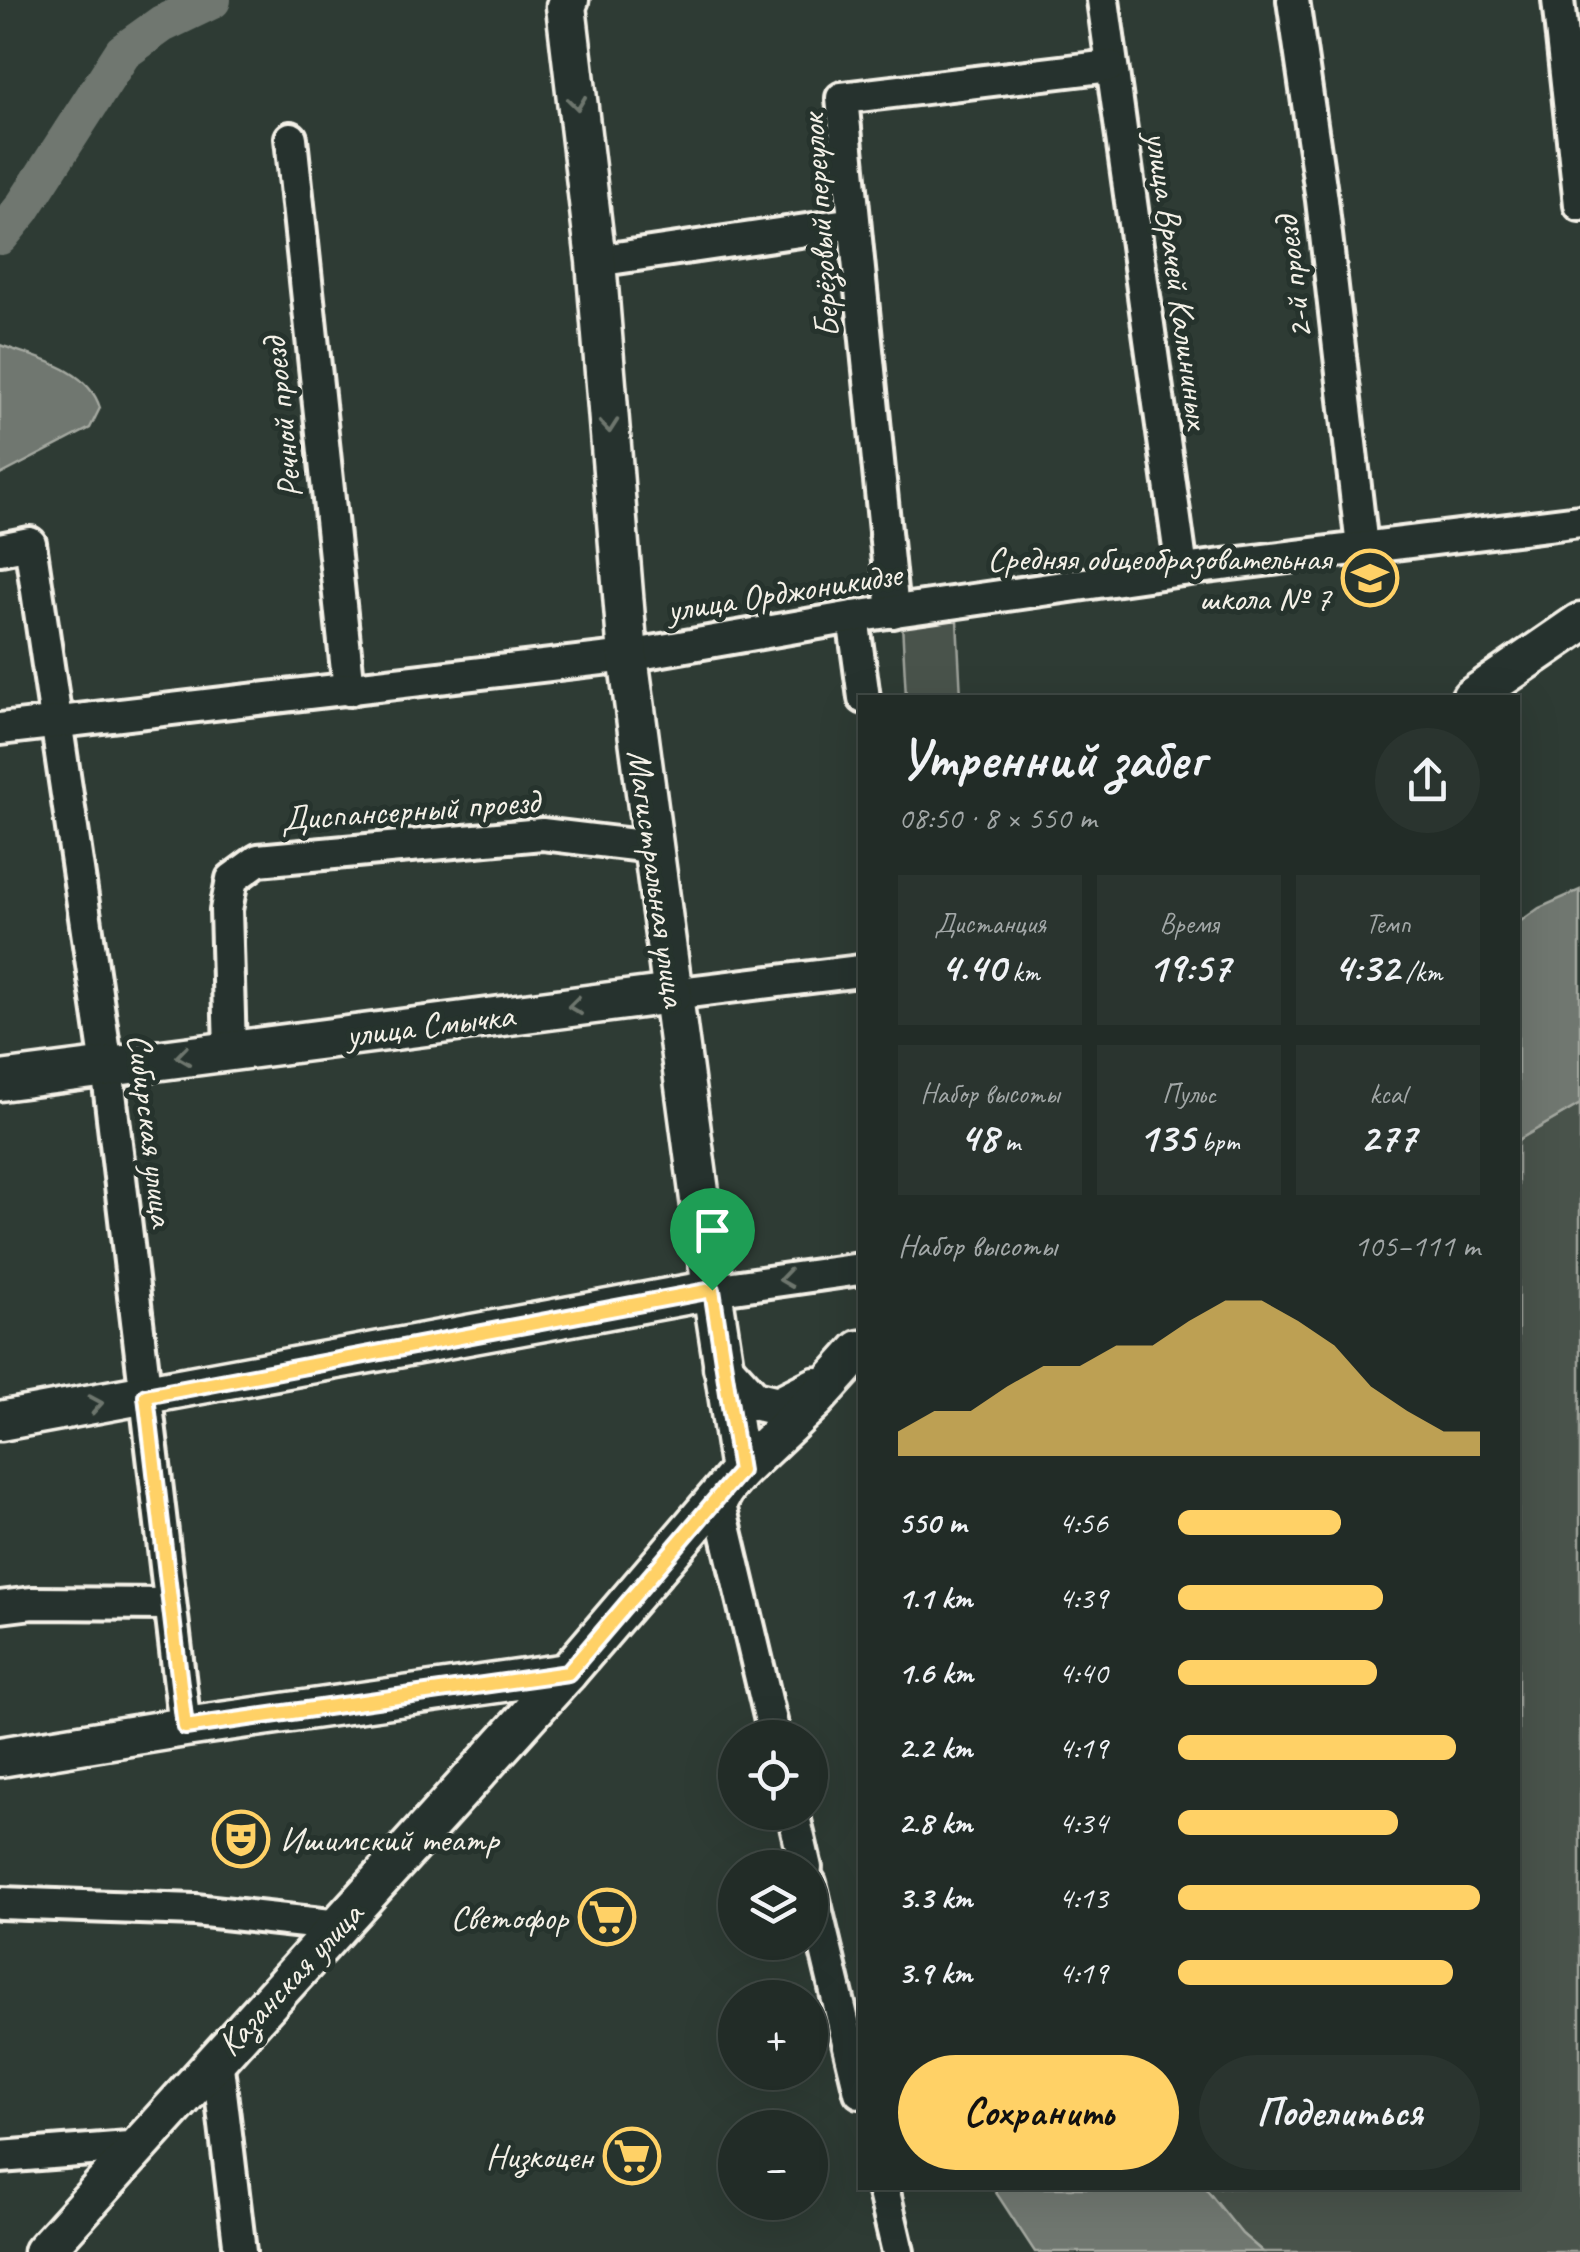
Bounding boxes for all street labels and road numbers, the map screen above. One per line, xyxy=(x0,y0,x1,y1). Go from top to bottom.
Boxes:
street label: Берёзовый переулок xyxy=(790,109,850,339)
street label: улица Врачей Калининых xyxy=(1135,127,1222,434)
street label: 2-й проезд xyxy=(1263,211,1323,342)
street label: Речной проезд xyxy=(251,332,313,500)
street label: улица Орджоникидзе xyxy=(662,551,907,633)
street label: Магистральная улица xyxy=(617,747,698,1011)
street label: Диспансерный проезд xyxy=(279,778,544,841)
street label: улица Смычка xyxy=(341,992,519,1058)
street label: Сибирская улица xyxy=(117,1031,185,1232)
street label: Казанская улица xyxy=(207,1891,375,2065)

